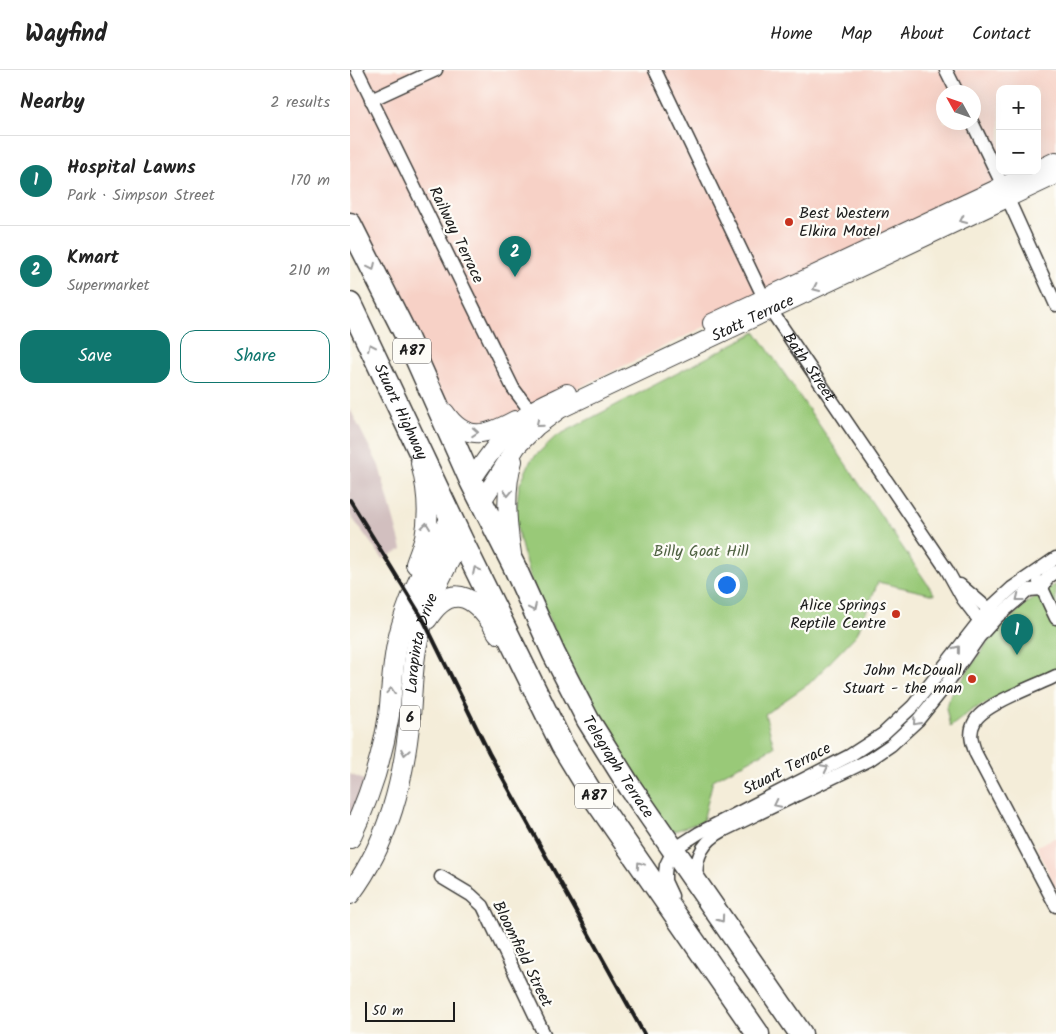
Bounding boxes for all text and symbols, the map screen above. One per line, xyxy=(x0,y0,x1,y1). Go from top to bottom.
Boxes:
text: Wayfind xyxy=(25,15,107,54)
text: Home xyxy=(770,20,813,49)
text: Map xyxy=(841,20,872,49)
text: About xyxy=(900,20,944,49)
text: Contact xyxy=(972,20,1031,49)
north arrow xyxy=(936,85,981,130)
map controls xyxy=(996,85,1041,175)
button: + xyxy=(996,85,1041,130)
text: Nearby xyxy=(20,86,85,119)
text: 2 results xyxy=(270,90,330,115)
button: − xyxy=(996,130,1041,175)
text: Hospital Lawns xyxy=(67,153,196,183)
text: 1 xyxy=(34,168,38,193)
text: 170 m xyxy=(290,168,330,193)
street label: Railway Terrace xyxy=(422,182,490,288)
text: Park · Simpson Street xyxy=(67,183,215,208)
place label: Best Western Elkira Motel xyxy=(799,201,890,244)
one-way arrow xyxy=(959,213,968,224)
marker: Best Western Elkira Motel xyxy=(783,216,795,228)
pin: 2 xyxy=(499,236,531,277)
text: Kmart xyxy=(67,243,119,273)
text: 2 xyxy=(31,258,41,283)
text: 210 m xyxy=(289,258,330,283)
one-way arrow xyxy=(366,262,376,271)
text: Supermarket xyxy=(67,273,150,298)
one-way arrow xyxy=(812,282,821,292)
street label: Stott Terrace xyxy=(707,288,798,348)
street label: Bath Street xyxy=(777,327,842,408)
button: Save xyxy=(20,330,170,383)
button: Share xyxy=(180,330,330,383)
road number: A87 xyxy=(393,338,431,364)
one-way arrow xyxy=(367,344,377,353)
street label: Stuart Highway xyxy=(367,359,435,465)
one-way arrow xyxy=(536,419,545,428)
one-way arrow xyxy=(471,427,479,438)
one-way arrow xyxy=(503,490,513,498)
one-way arrow xyxy=(420,522,431,530)
park label: Billy Goat Hill xyxy=(653,539,749,564)
one-way arrow xyxy=(472,567,482,576)
your location xyxy=(714,572,740,598)
street label: Larapinta Drive xyxy=(399,589,445,694)
one-way arrow xyxy=(1016,592,1025,600)
place label: Alice Springs Reptile Centre xyxy=(790,593,886,636)
one-way arrow xyxy=(527,603,537,612)
marker: Alice Springs Reptile Centre xyxy=(890,608,902,620)
pin: 1 xyxy=(1001,614,1033,655)
one-way arrow xyxy=(951,646,959,655)
place label: John McDouall Stuart - the man xyxy=(843,658,962,701)
marker: John McDouall Stuart - the man xyxy=(966,673,978,685)
one-way arrow xyxy=(385,687,396,695)
road number: 6 xyxy=(400,706,420,730)
street label: Telegraph Terrace xyxy=(576,710,661,823)
one-way arrow xyxy=(913,717,922,726)
street label: Stuart Terrace xyxy=(739,736,835,802)
one-way arrow xyxy=(401,748,411,757)
one-way arrow xyxy=(820,764,829,774)
road number: A87 xyxy=(575,784,613,808)
one-way arrow xyxy=(773,798,782,808)
one-way arrow xyxy=(637,861,646,870)
street label: Bloomfield Street xyxy=(485,896,559,1012)
one-way arrow xyxy=(715,913,724,922)
scale bar xyxy=(365,999,455,1022)
text: 50 m xyxy=(372,1000,403,1022)

